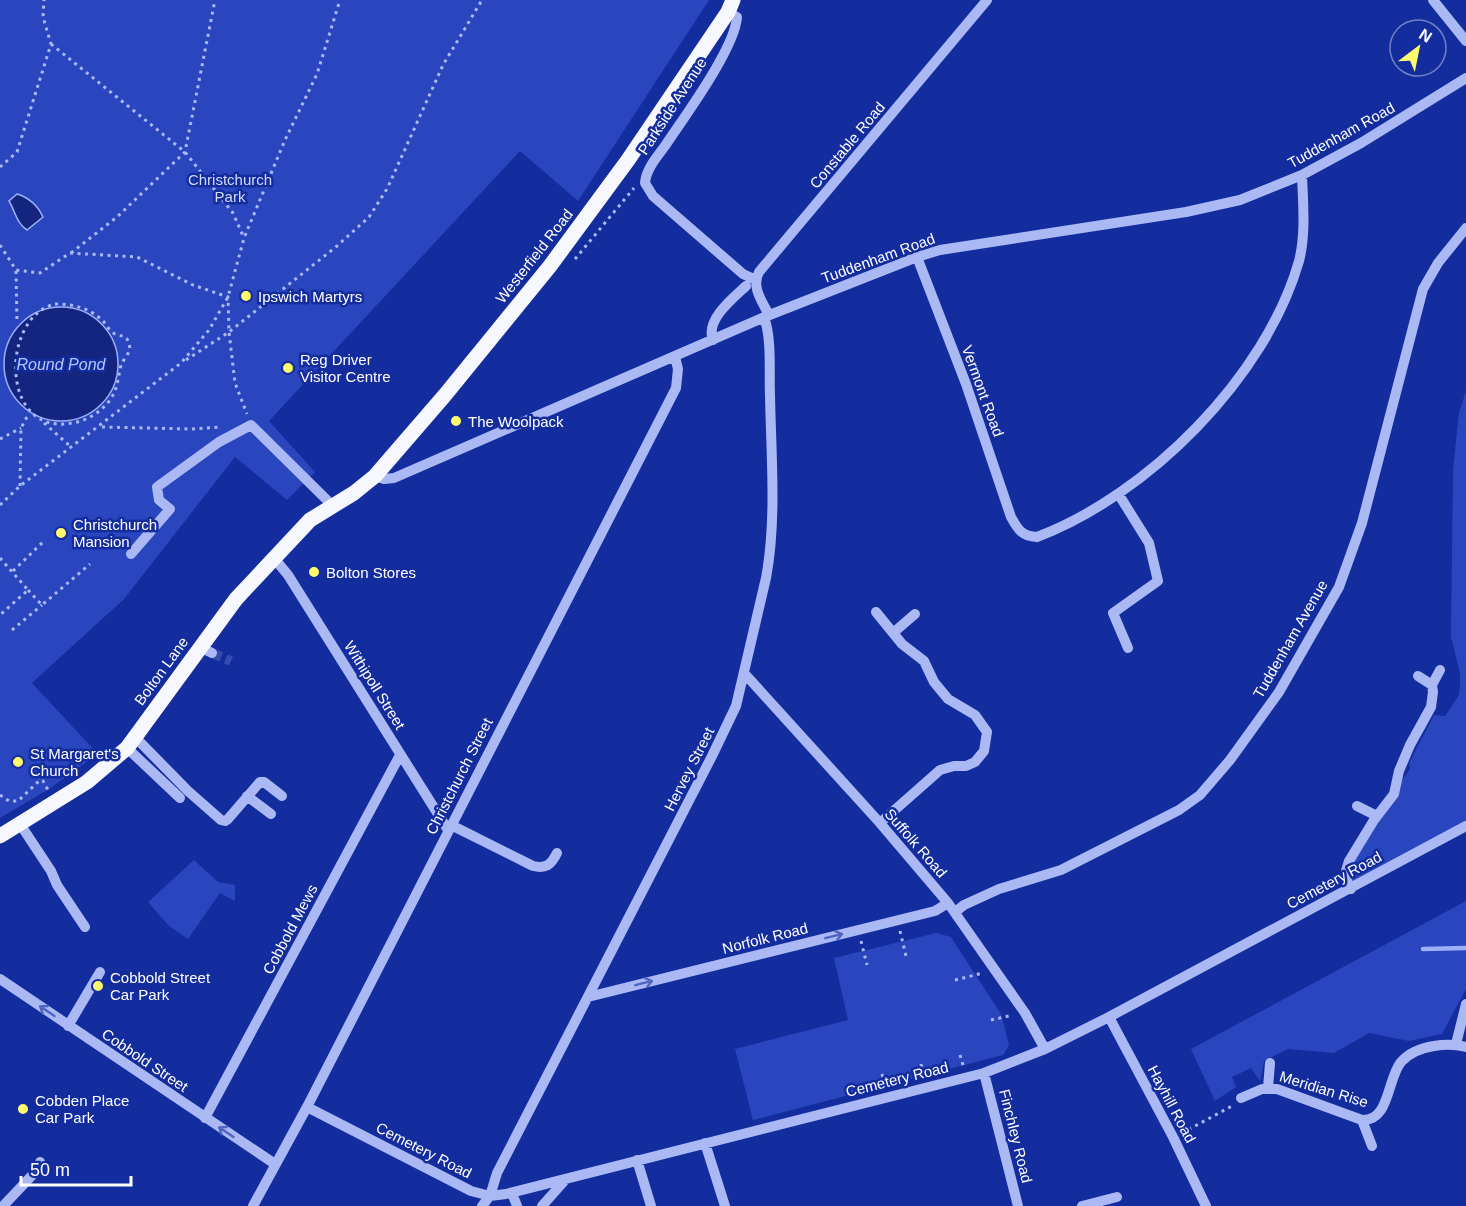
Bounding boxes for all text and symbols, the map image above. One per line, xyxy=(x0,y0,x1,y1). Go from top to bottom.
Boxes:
north arrow xyxy=(1388,18,1448,78)
text: N xyxy=(1416,25,1435,46)
street label: Parkside Avenue xyxy=(634,54,710,158)
street label: Constable Road xyxy=(806,98,888,192)
street label: Tuddenham Road xyxy=(1285,99,1397,171)
park label: Christchurch Park xyxy=(188,171,272,205)
street label: Westerfield Road xyxy=(492,206,576,306)
street label: Tuddenham Road xyxy=(819,230,937,286)
place label: Ipswich Martyrs xyxy=(258,288,362,305)
marker: Ipswich Martyrs xyxy=(239,289,253,303)
street label: Vermont Road xyxy=(959,343,1007,439)
place label: Reg Driver Visitor Centre xyxy=(300,351,391,385)
water label: Round Pond xyxy=(17,356,107,373)
marker: Reg Driver Visitor Centre xyxy=(281,361,295,375)
place label: The Woolpack xyxy=(468,413,564,430)
marker: The Woolpack xyxy=(449,414,463,428)
place label: Christchurch Mansion xyxy=(73,516,157,550)
marker: Christchurch Mansion xyxy=(54,526,68,540)
place label: Bolton Stores xyxy=(326,564,416,581)
marker: Bolton Stores xyxy=(307,565,321,579)
street label: Tuddenham Avenue xyxy=(1249,577,1331,701)
street label: Bolton Lane xyxy=(131,634,191,708)
street label: Withipoll Street xyxy=(341,638,409,733)
street label: Christchurch Street xyxy=(422,714,496,837)
street label: Hervey Street xyxy=(661,724,718,814)
place label: St Margaret's Church xyxy=(30,745,119,779)
marker: St Margaret's Church xyxy=(11,755,25,769)
street label: Suffolk Road xyxy=(881,805,951,881)
street label: Cemetery Road xyxy=(1284,848,1384,912)
street label: Cobbold Mews xyxy=(259,881,321,977)
street label: Norfolk Road xyxy=(720,919,810,957)
one-way arrow xyxy=(824,930,843,942)
place label: Cobbold Street Car Park xyxy=(110,969,211,1003)
one-way arrow xyxy=(635,976,654,988)
marker: Cobbold Street Car Park xyxy=(91,979,105,993)
one-way arrow xyxy=(39,1005,56,1017)
street label: Cobbold Street xyxy=(99,1025,192,1095)
street label: Cemetery Road xyxy=(844,1058,950,1100)
street label: Hayhill Road xyxy=(1145,1062,1199,1146)
street label: Meridian Rise xyxy=(1278,1067,1370,1111)
street label: Finchley Road xyxy=(996,1087,1036,1185)
place label: Cobden Place Car Park xyxy=(35,1092,129,1126)
marker: Cobden Place Car Park xyxy=(16,1102,30,1116)
street label: Cemetery Road xyxy=(373,1119,475,1181)
one-way arrow xyxy=(218,1126,235,1138)
scale bar xyxy=(21,1149,130,1187)
text: 50 m xyxy=(30,1160,70,1180)

